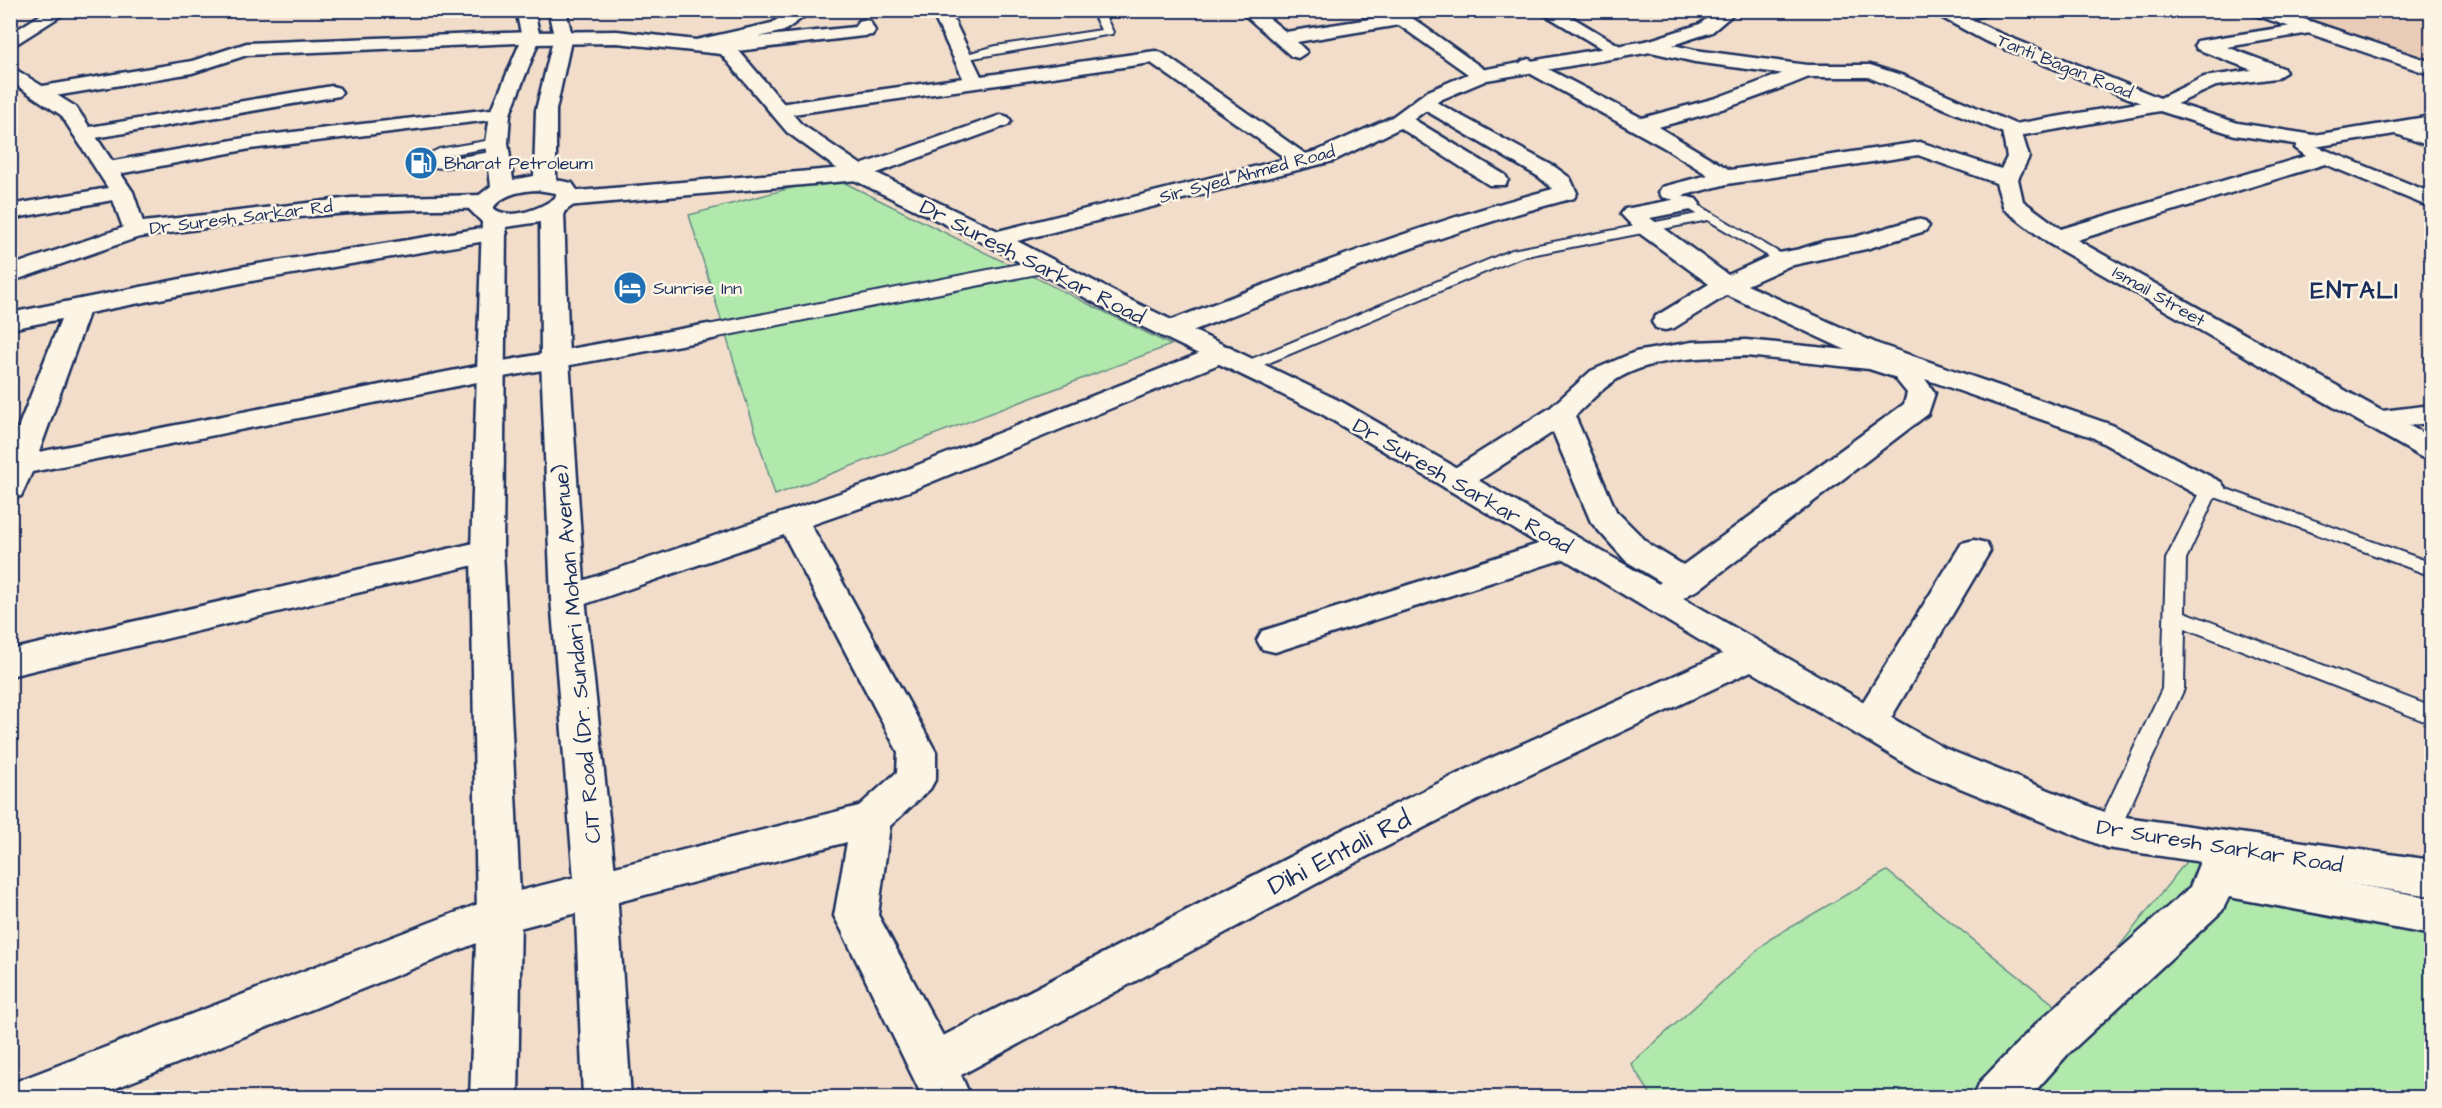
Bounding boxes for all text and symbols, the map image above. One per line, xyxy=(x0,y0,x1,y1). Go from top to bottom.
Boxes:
street label: Tanti Bagan Road xyxy=(1993,28,2136,106)
street label: Sir Syed Ahmed Road xyxy=(1156,139,1338,211)
fuel station icon: Bharat Petroleum xyxy=(403,145,439,181)
place label: Bharat Petroleum xyxy=(444,151,593,176)
street label: Dr Suresh Sarkar Road xyxy=(914,192,1150,333)
street label: Dr Suresh Sarkar Rd xyxy=(148,194,334,241)
street label: Ismail Street xyxy=(2108,260,2210,333)
hotel icon: Sunrise Inn xyxy=(612,270,648,306)
district label: ENTALI xyxy=(2311,274,2399,308)
place label: Sunrise Inn xyxy=(653,276,742,301)
street label: Dr Suresh Sarkar Road xyxy=(1347,411,1578,562)
street label: CIT Road (Dr. Sundari Mohan Avenue) xyxy=(545,463,610,845)
street label: Dihi Entali Rd xyxy=(1261,800,1418,905)
street label: Dr Suresh Sarkar Road xyxy=(2094,812,2345,881)

